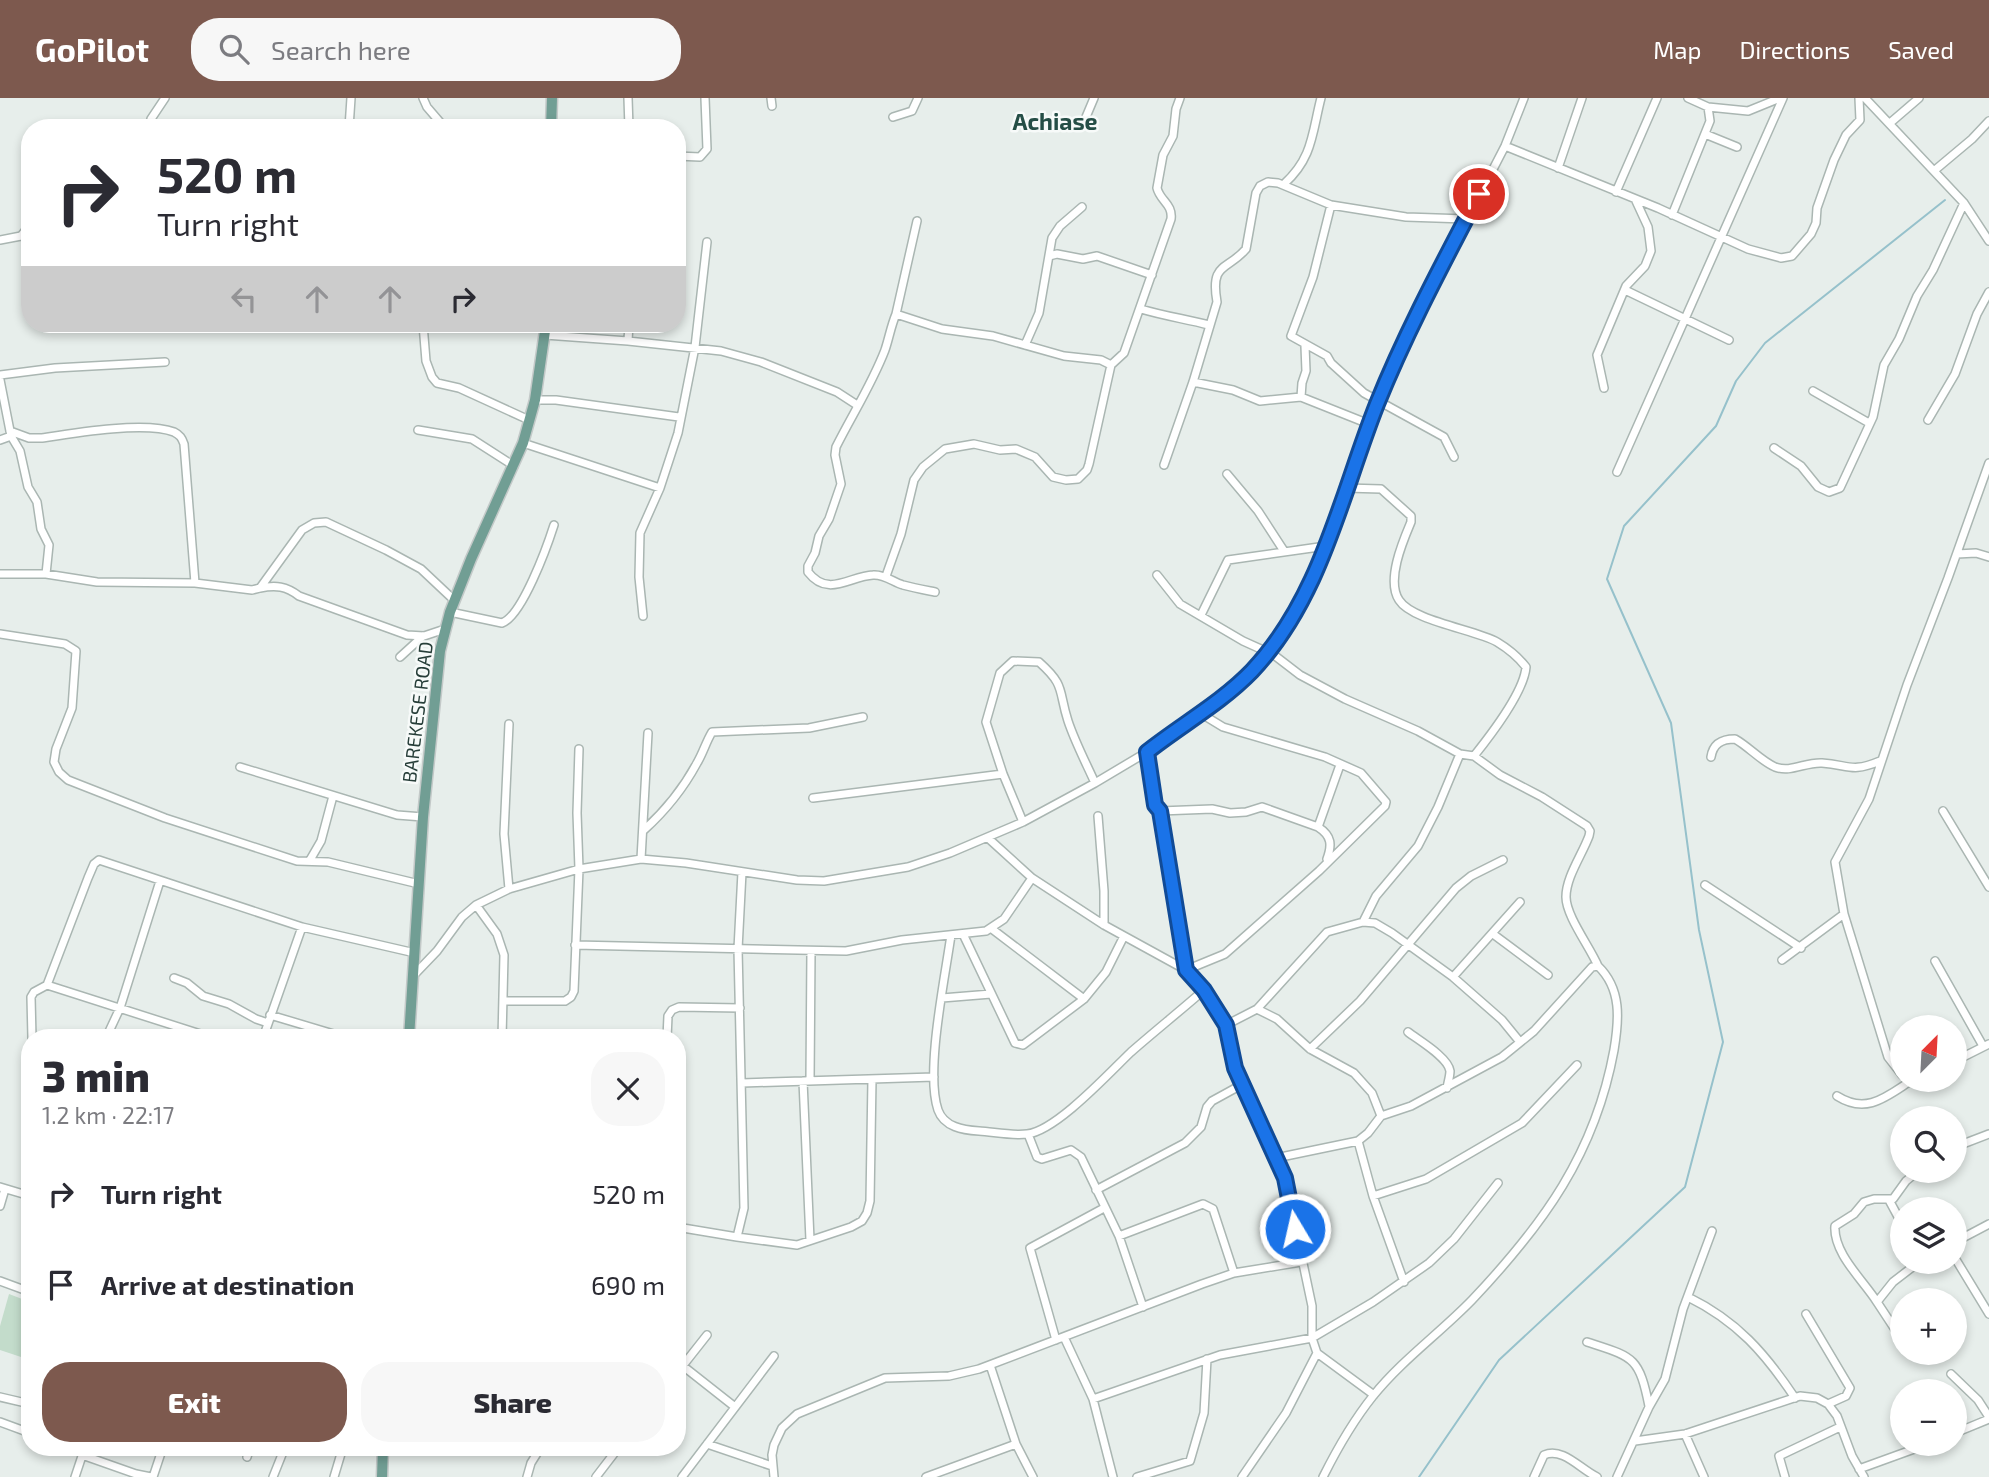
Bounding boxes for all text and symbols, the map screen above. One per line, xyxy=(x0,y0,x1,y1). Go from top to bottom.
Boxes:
search box xyxy=(191,18,681,81)
text: GoPilot xyxy=(35,29,149,69)
icon: search xyxy=(215,30,253,68)
text: Search here xyxy=(271,34,411,65)
text: Map xyxy=(1653,35,1701,64)
text: Directions xyxy=(1739,35,1850,64)
text: Saved xyxy=(1888,35,1954,64)
district label: Achiase xyxy=(1012,107,1098,135)
text: 520 m xyxy=(157,144,297,203)
icon: right xyxy=(42,147,133,238)
pin xyxy=(1449,164,1509,224)
icon: arrive xyxy=(1460,175,1498,213)
text: Turn right xyxy=(157,204,299,242)
icon: left xyxy=(225,280,263,318)
icon: ahead xyxy=(298,280,336,318)
icon: ahead xyxy=(371,280,409,318)
icon: right xyxy=(444,280,482,318)
street label: BAREKESE ROAD xyxy=(397,640,437,784)
north arrow xyxy=(1890,1015,1967,1092)
map controls xyxy=(1890,1015,1967,1456)
text: 3 min xyxy=(42,1050,150,1100)
button: close xyxy=(591,1052,665,1126)
text: 1.2 km · 22:17 xyxy=(42,1101,174,1129)
button: search xyxy=(1890,1106,1967,1183)
icon: right xyxy=(42,1175,80,1213)
text: Turn right xyxy=(101,1178,222,1209)
text: 520 m xyxy=(592,1178,665,1209)
position arrow xyxy=(1258,1192,1332,1266)
button: layers xyxy=(1890,1197,1967,1274)
icon: arrive xyxy=(42,1266,80,1304)
text: Arrive at destination xyxy=(101,1269,354,1300)
text: 690 m xyxy=(591,1269,665,1300)
button: + xyxy=(1890,1288,1967,1365)
button: Exit xyxy=(42,1362,347,1442)
button: Share xyxy=(361,1362,665,1442)
button: − xyxy=(1890,1379,1967,1456)

